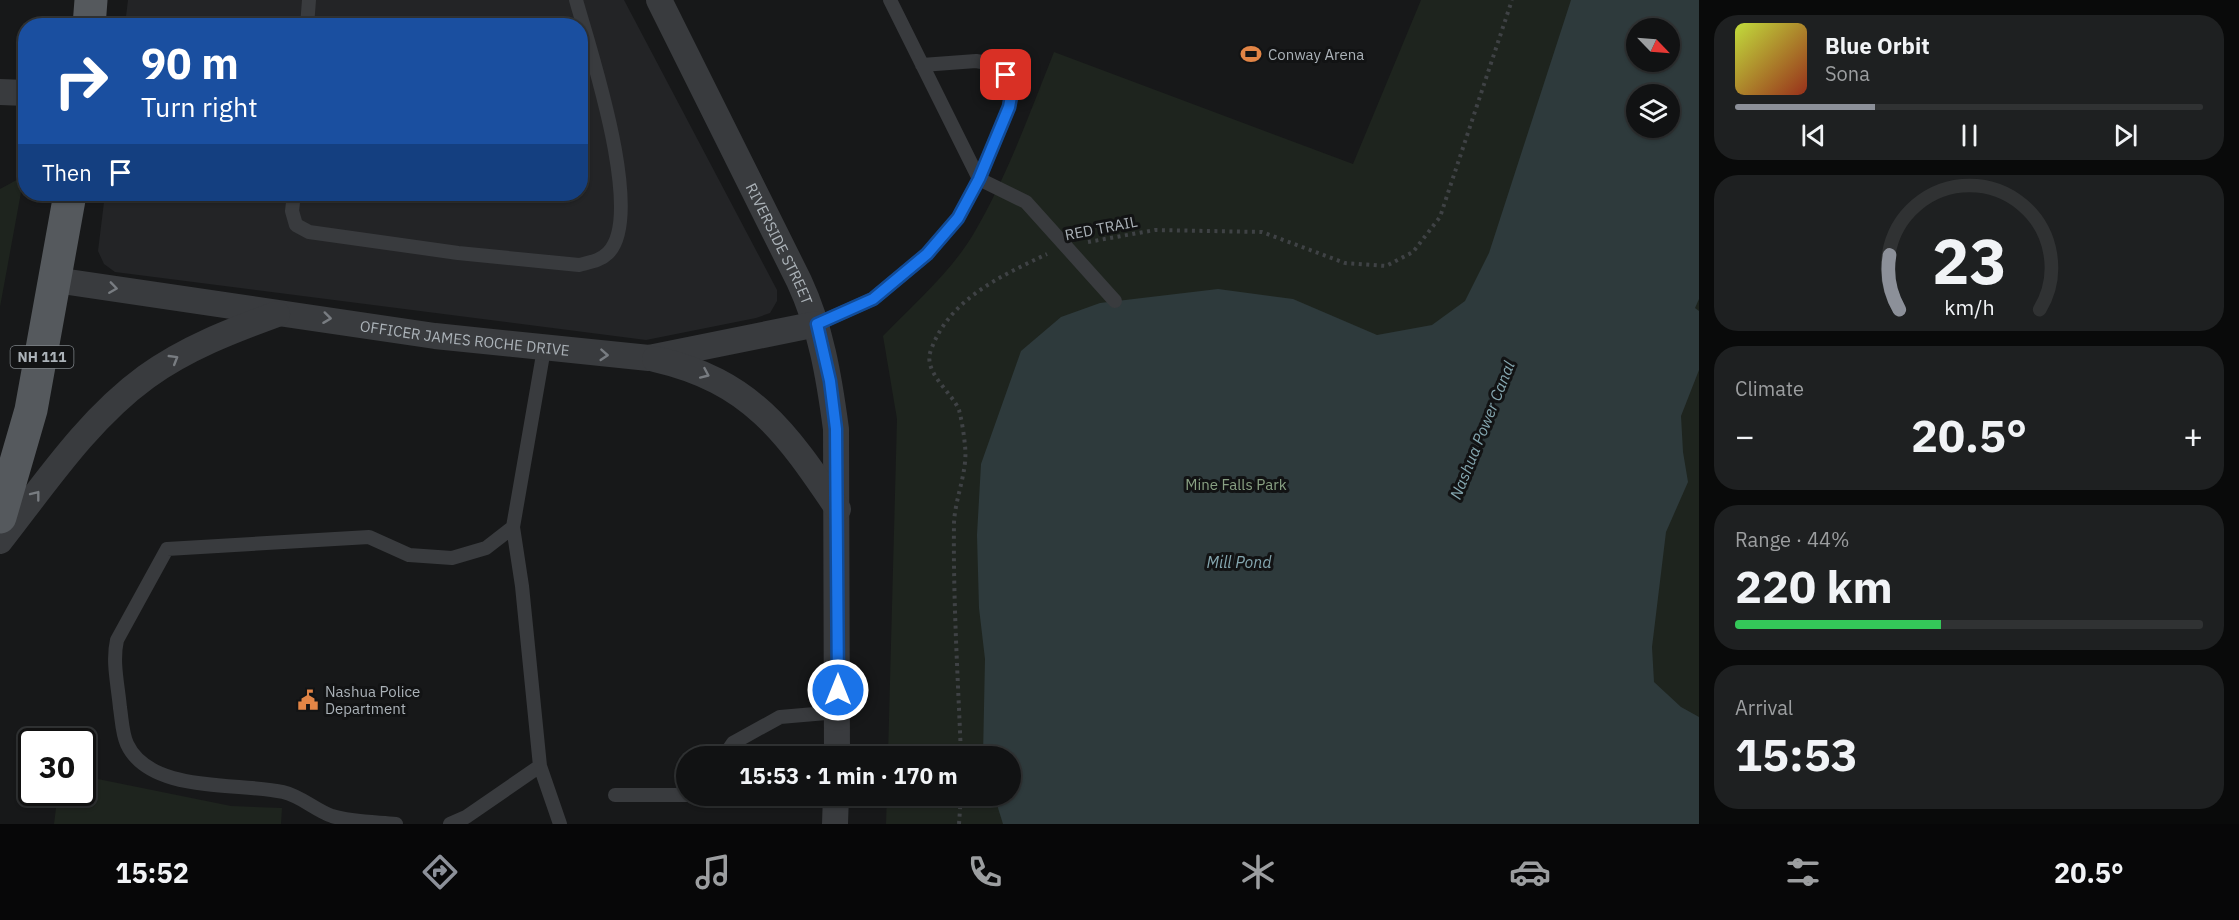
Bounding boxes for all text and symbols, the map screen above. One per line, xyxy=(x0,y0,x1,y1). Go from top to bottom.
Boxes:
north arrow xyxy=(1626,18,1680,72)
map controls xyxy=(1626,18,1680,138)
text: Blue Orbit xyxy=(1825,31,1930,60)
text: 90 m xyxy=(141,36,239,91)
icon: right xyxy=(42,42,120,120)
sports icon: Conway Arena xyxy=(1239,42,1263,66)
place label: Conway Arena xyxy=(1268,45,1364,64)
pin xyxy=(980,49,1031,100)
icon: arrive xyxy=(989,58,1022,91)
text: Sona xyxy=(1825,60,1870,87)
button: layers xyxy=(1626,84,1680,138)
text: Turn right xyxy=(141,89,258,124)
icon: previous xyxy=(1797,119,1830,152)
icon: pause xyxy=(1953,119,1986,152)
icon: next xyxy=(2109,119,2142,152)
icon: arrive xyxy=(104,156,137,189)
text: Then xyxy=(42,158,92,187)
street label: RIVERSIDE STREET xyxy=(742,180,818,307)
street label: RED TRAIL xyxy=(1063,212,1139,244)
text: 23 xyxy=(1932,220,2006,301)
one-way arrow xyxy=(109,282,118,294)
text: km/h xyxy=(1944,293,1994,321)
one-way arrow xyxy=(323,312,332,324)
street label: OFFICER JAMES ROCHE DRIVE xyxy=(359,316,571,359)
road number: NH 111 xyxy=(10,346,74,368)
one-way arrow xyxy=(599,348,608,361)
one-way arrow xyxy=(168,355,178,366)
water label: Nashua Power Canal xyxy=(1445,357,1519,502)
one-way arrow xyxy=(699,367,710,379)
text: Climate xyxy=(1735,375,1804,402)
text: 20.5° xyxy=(1911,406,2027,464)
text: − xyxy=(1735,414,1755,457)
text: + xyxy=(2183,414,2203,457)
park label: Mine Falls Park xyxy=(1185,475,1287,494)
one-way arrow xyxy=(29,491,40,502)
text: Range · 44% xyxy=(1735,526,1850,553)
water label: Mill Pond xyxy=(1206,552,1272,572)
text: 220 km xyxy=(1735,557,1893,615)
position arrow xyxy=(806,658,870,722)
place label: Nashua Police Department xyxy=(325,682,420,718)
public building icon: Nashua Police Department xyxy=(296,688,320,712)
text: Arrival xyxy=(1735,694,1793,721)
text: 15:53 xyxy=(1735,725,1858,783)
speed limit sign: 30 xyxy=(18,728,96,806)
text: 15:53 · 1 min · 170 m xyxy=(739,761,958,790)
icon: directions xyxy=(419,851,461,893)
icon: music xyxy=(692,851,734,893)
icon: phone xyxy=(964,851,1006,893)
icon: climate xyxy=(1237,851,1279,893)
icon: car xyxy=(1509,851,1551,893)
icon: filters xyxy=(1782,851,1824,893)
text: 15:52 xyxy=(115,855,189,890)
text: 20.5° xyxy=(2054,855,2124,890)

